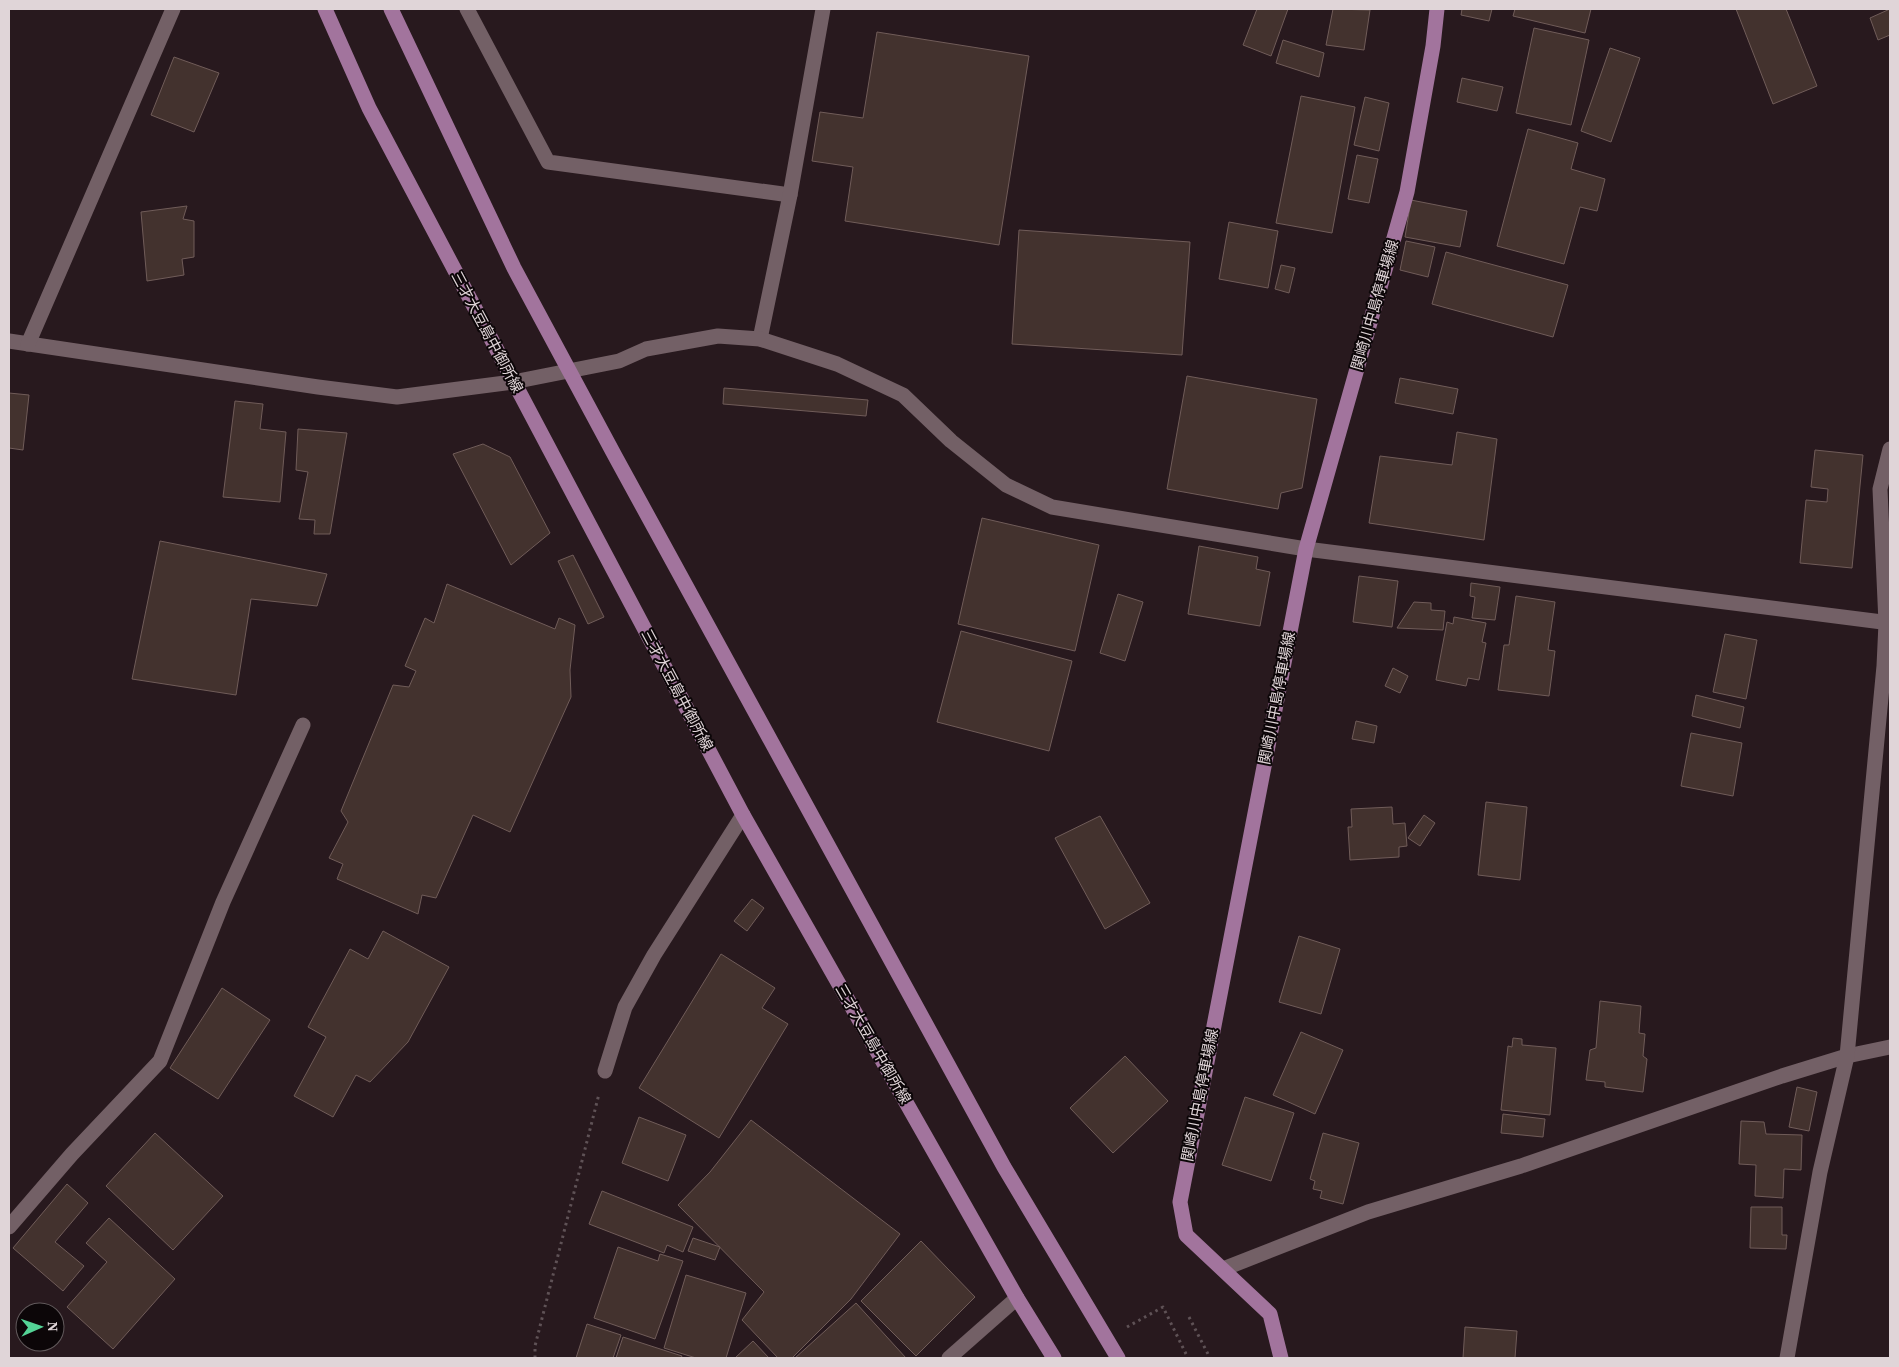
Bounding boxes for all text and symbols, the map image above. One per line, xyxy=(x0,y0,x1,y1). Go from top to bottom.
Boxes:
street label: 関崎川中島停車場線 xyxy=(1346,237,1403,373)
street label: 三才大豆島中御所線 xyxy=(446,267,528,396)
street label: 三才大豆島中御所線 xyxy=(636,625,718,754)
street label: 関崎川中島停車場線 xyxy=(1253,630,1300,766)
street label: 三才大豆島中御所線 xyxy=(831,980,916,1107)
street label: 関崎川中島停車場線 xyxy=(1176,1027,1223,1163)
north arrow xyxy=(15,1302,65,1352)
text: N xyxy=(43,1321,63,1332)

